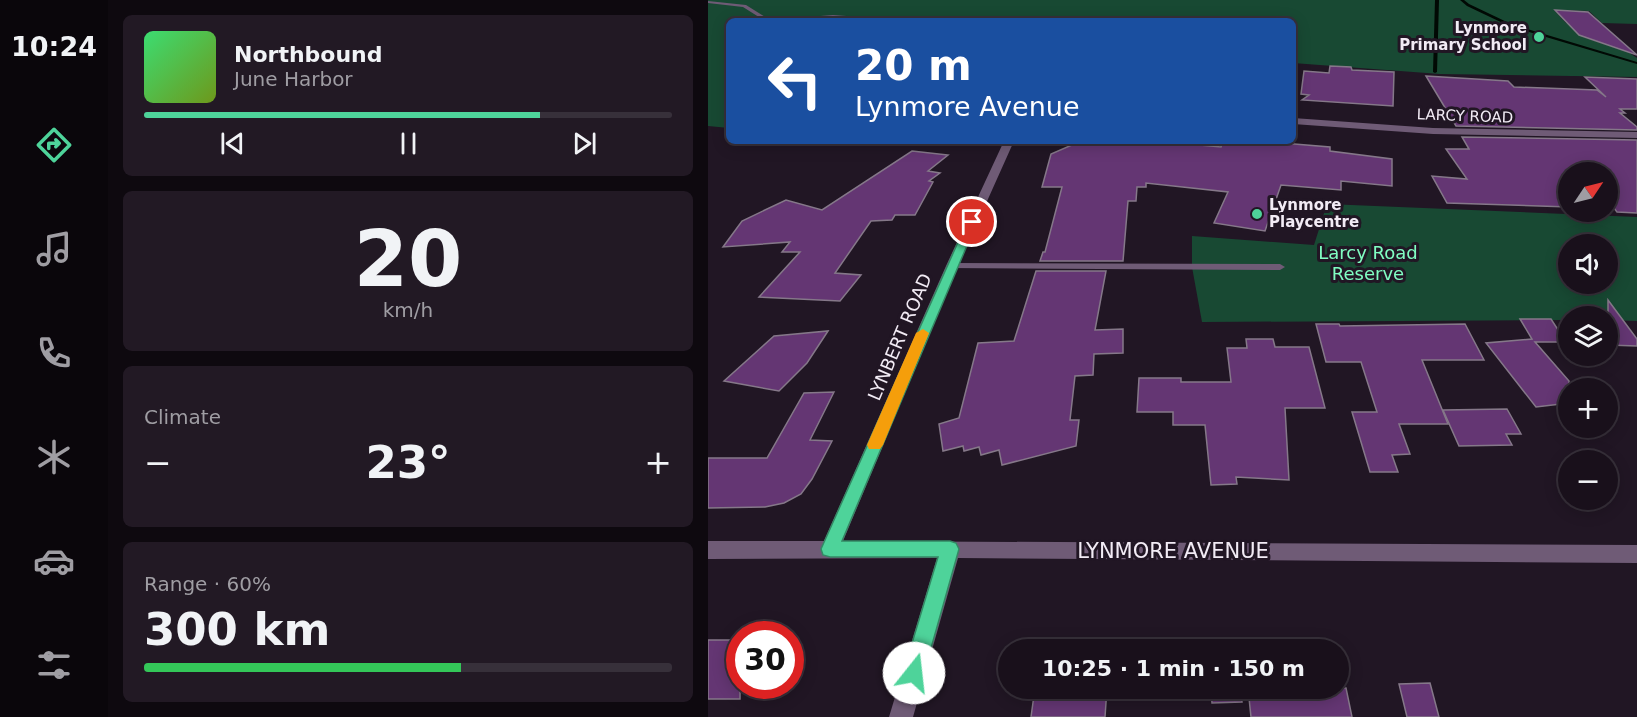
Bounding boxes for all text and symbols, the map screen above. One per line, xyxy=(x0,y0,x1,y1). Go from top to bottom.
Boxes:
place label: Lynmore Primary School xyxy=(1399,19,1527,54)
marker: Lynmore Primary School xyxy=(1532,30,1546,44)
text: 10:24 xyxy=(11,31,97,62)
text: 20 m xyxy=(855,41,972,90)
text: Northbound xyxy=(234,42,383,67)
icon: left xyxy=(756,42,834,120)
text: June Harbor xyxy=(234,67,353,91)
text: Lynmore Avenue xyxy=(855,91,1080,122)
street label: LARCY ROAD xyxy=(1416,105,1514,127)
icon: directions xyxy=(33,124,75,166)
icon: previous xyxy=(216,127,249,160)
icon: pause xyxy=(392,127,425,160)
icon: next xyxy=(568,127,601,160)
north arrow xyxy=(1558,162,1618,222)
map controls xyxy=(1558,162,1618,510)
pin xyxy=(946,196,997,247)
place label: Lynmore Playcentre xyxy=(1269,196,1359,231)
icon: arrive xyxy=(955,205,988,238)
marker: Lynmore Playcentre xyxy=(1250,207,1264,221)
text: 20 xyxy=(354,214,462,304)
icon: music xyxy=(33,228,75,270)
button: sound xyxy=(1558,234,1618,294)
park label: Larcy Road Reserve xyxy=(1318,242,1418,284)
street label: LYNBERT ROAD xyxy=(863,270,936,404)
text: km/h xyxy=(383,298,433,322)
button: layers xyxy=(1558,306,1618,366)
icon: phone xyxy=(33,332,75,374)
button: + xyxy=(1558,378,1618,438)
text: Climate xyxy=(144,405,221,429)
icon: climate xyxy=(33,436,75,478)
text: 23° xyxy=(365,436,451,489)
text: − xyxy=(144,443,172,482)
text: + xyxy=(644,443,672,482)
button: − xyxy=(1558,450,1618,510)
street label: LYNMORE AVENUE xyxy=(1077,539,1269,563)
icon: car xyxy=(33,540,75,582)
text: Range · 60% xyxy=(144,572,271,596)
text: 300 km xyxy=(144,603,330,656)
speed limit sign: 30 xyxy=(726,621,804,699)
position arrow xyxy=(882,641,946,705)
icon: filters xyxy=(33,644,75,686)
text: 10:25 · 1 min · 150 m xyxy=(1042,656,1305,681)

